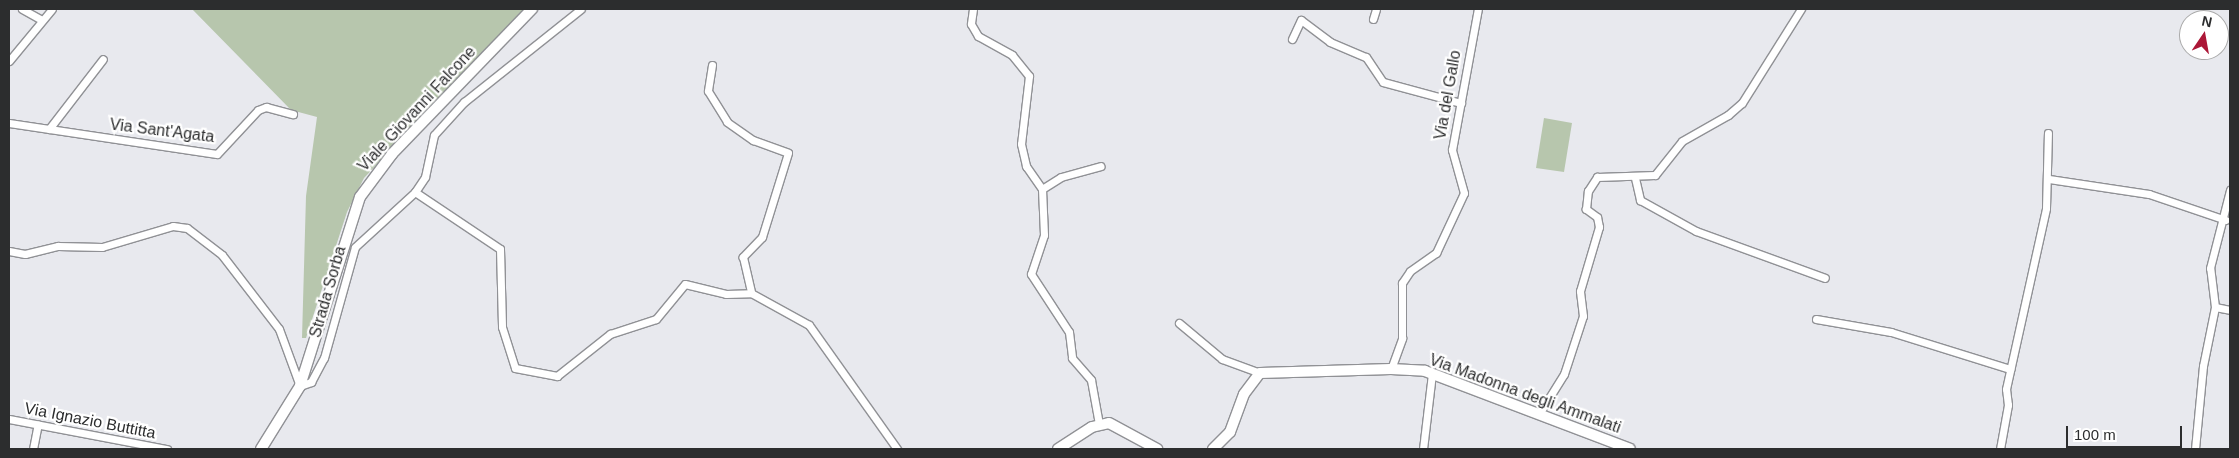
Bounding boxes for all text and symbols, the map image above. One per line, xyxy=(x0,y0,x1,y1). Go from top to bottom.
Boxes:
north arrow xyxy=(2179,10,2229,60)
text: N xyxy=(2200,12,2214,30)
street label: Viale Giovanni Falcone xyxy=(354,42,480,176)
street label: Via del Gallo xyxy=(1431,49,1465,141)
street label: Via Sant'Agata xyxy=(109,115,215,147)
street label: Strada Sorba xyxy=(306,244,350,340)
street label: Via Madonna degli Ammalati xyxy=(1426,350,1624,438)
street label: Via Ignazio Buttitta xyxy=(23,399,157,443)
scale bar xyxy=(2069,416,2185,448)
text: 100 m xyxy=(2074,426,2116,443)

